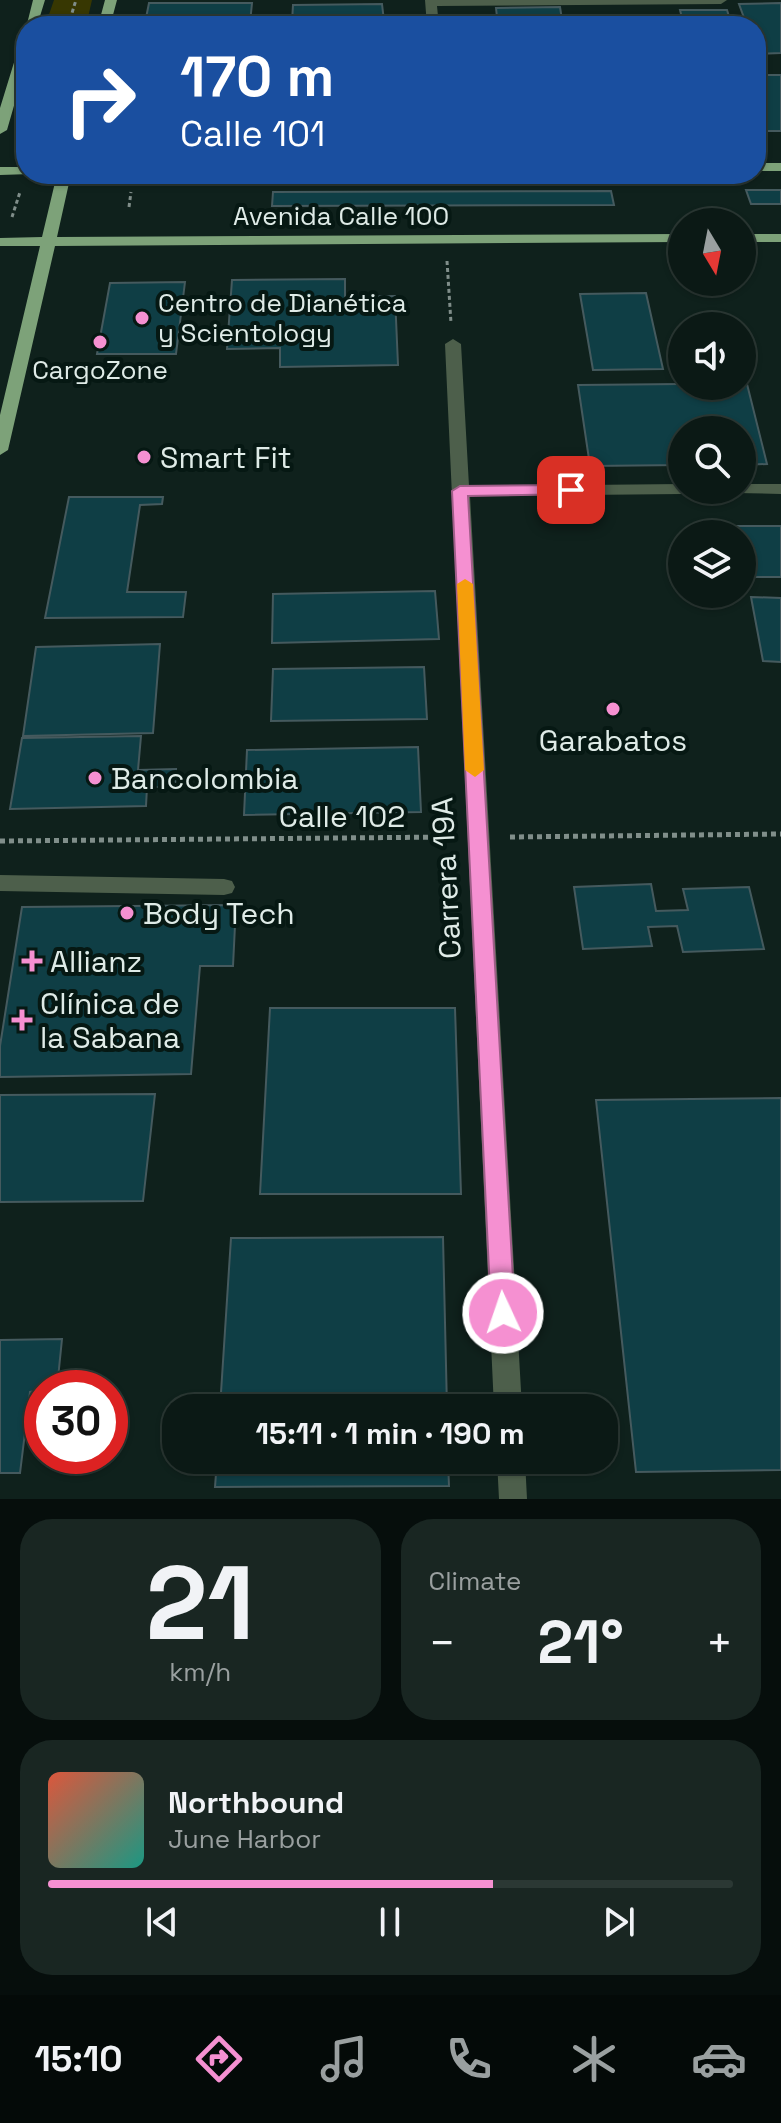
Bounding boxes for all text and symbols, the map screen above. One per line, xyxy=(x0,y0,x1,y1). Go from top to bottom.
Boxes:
text: 170 m xyxy=(180,41,334,112)
icon: right xyxy=(48,48,152,152)
text: Calle 101 xyxy=(180,111,325,157)
street label: Avenida Calle 100 xyxy=(233,199,449,233)
north arrow xyxy=(668,208,756,296)
map controls xyxy=(668,208,756,608)
place label: Centro de Dianética y Scientology xyxy=(158,286,407,350)
marker: Centro de Dianética y Scientology xyxy=(133,309,151,327)
button: sound xyxy=(668,312,756,400)
marker: CargoZone xyxy=(91,333,109,351)
place label: CargoZone xyxy=(32,353,168,387)
button: search xyxy=(668,416,756,504)
place label: Smart Fit xyxy=(160,438,292,477)
marker: Smart Fit xyxy=(135,448,153,466)
pin xyxy=(537,456,605,524)
icon: arrive xyxy=(549,468,593,512)
button: layers xyxy=(668,520,756,608)
marker: Garabatos xyxy=(604,700,622,718)
place label: Garabatos xyxy=(539,721,687,760)
place label: Bancolombia xyxy=(111,759,299,798)
marker: Bancolombia xyxy=(86,769,104,787)
street label: Carrera 19A xyxy=(422,796,470,960)
street label: Calle 102 xyxy=(279,797,405,836)
place label: Body Tech xyxy=(143,894,295,933)
marker: Body Tech xyxy=(118,904,136,922)
place label: Allianz xyxy=(50,942,142,981)
marker: Allianz xyxy=(21,950,43,972)
place label: Clínica de la Sabana xyxy=(40,984,180,1057)
marker: Clínica de la Sabana xyxy=(11,1009,33,1031)
position arrow xyxy=(461,1271,545,1355)
speed limit sign: 30 xyxy=(24,1370,128,1474)
text: 15:11 · 1 min · 190 m xyxy=(255,1414,525,1453)
text: 21 xyxy=(146,1537,255,1669)
text: Climate xyxy=(429,1564,521,1598)
text: 21° xyxy=(538,1604,624,1681)
text: − xyxy=(429,1615,456,1671)
text: + xyxy=(706,1615,733,1671)
text: km/h xyxy=(169,1655,231,1689)
text: Northbound xyxy=(168,1783,344,1822)
text: June Harbor xyxy=(168,1822,321,1856)
icon: previous xyxy=(140,1900,184,1944)
icon: pause xyxy=(368,1900,412,1944)
icon: next xyxy=(597,1900,641,1944)
icon: directions xyxy=(191,2031,247,2087)
icon: music xyxy=(316,2031,372,2087)
icon: phone xyxy=(441,2031,497,2087)
icon: climate xyxy=(566,2031,622,2087)
icon: car xyxy=(691,2031,747,2087)
text: 15:10 xyxy=(34,2036,123,2082)

